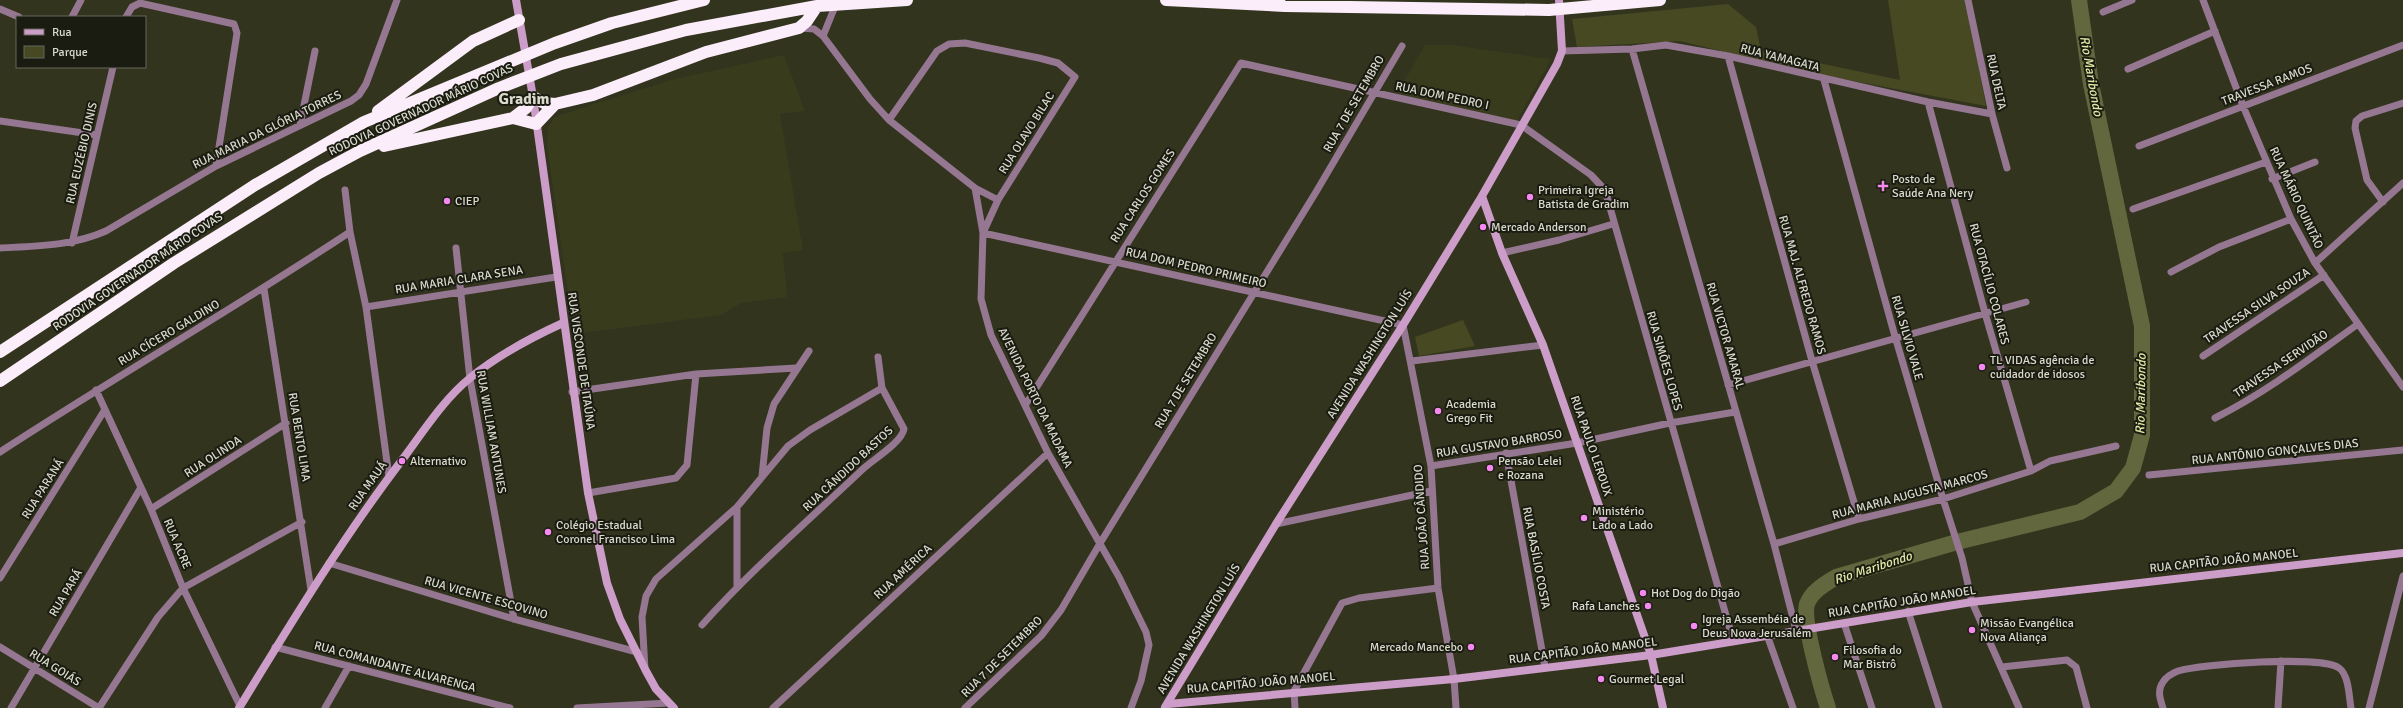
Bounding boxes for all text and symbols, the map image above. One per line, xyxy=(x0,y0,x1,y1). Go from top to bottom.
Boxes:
legend xyxy=(16,16,146,68)
text: Rua xyxy=(52,25,72,40)
water label: Rio Maribondo xyxy=(2076,35,2106,118)
street label: RUA YAMAGATA xyxy=(1739,41,1822,75)
text: Parque xyxy=(52,45,88,60)
street label: RUA 7 DE SETEMBRO xyxy=(1320,53,1388,155)
street label: RUA DELTA xyxy=(1983,53,2009,112)
street label: RODOVIA GOVERNADOR MÁRIO COVAS xyxy=(326,60,516,159)
street label: TRAVESSA RAMOS xyxy=(2220,61,2315,109)
street label: RUA DOM PEDRO I xyxy=(1394,79,1490,113)
street label: RUA MARIA DA GLÓRIA TORRES xyxy=(190,87,344,173)
district label: Gradim xyxy=(498,89,550,109)
street label: RUA OLAVO BILAC xyxy=(996,89,1058,177)
street label: RUA EUZÉBIO DINIS xyxy=(63,100,101,205)
street label: RUA MÁRIO QUINTÃO xyxy=(2266,145,2326,252)
street label: RUA CARLOS GOMES xyxy=(1107,146,1179,246)
place label: Posto de Saúde Ana Nery xyxy=(1892,172,1974,201)
marker: Posto de Saúde Ana Nery xyxy=(1877,180,1889,192)
place label: Primeira Igreja Batista de Gradim xyxy=(1538,183,1629,212)
marker: Primeira Igreja Batista de Gradim xyxy=(1525,192,1535,202)
place label: CIEP xyxy=(455,194,480,209)
marker: CIEP xyxy=(442,196,452,206)
street label: RODOVIA GOVERNADOR MÁRIO COVAS xyxy=(50,209,226,335)
street label: RUA MAJ. ALFREDO RAMOS xyxy=(1775,214,1829,357)
place label: Mercado Anderson xyxy=(1491,220,1587,235)
marker: Mercado Anderson xyxy=(1478,222,1488,232)
street label: RUA OTACÍLIO COLARES xyxy=(1966,222,2012,347)
street label: RUA DOM PEDRO PRIMEIRO xyxy=(1124,244,1268,292)
street label: RUA MARIA CLARA SENA xyxy=(394,262,525,298)
street label: TRAVESSA SILVA SOUZA xyxy=(2201,264,2314,347)
street label: RUA VICTOR AMARAL xyxy=(1703,281,1747,391)
street label: AVENIDA WASHINGTON LUÍS xyxy=(1324,286,1416,421)
street label: RUA VISCONDE DE ITAÚNA xyxy=(564,291,598,431)
street label: RUA SILVIO VALE xyxy=(1888,294,1926,382)
street label: RUA CÍCERO GALDINO xyxy=(116,297,223,369)
street label: RUA SIMÕES LOPES xyxy=(1643,310,1685,413)
street label: AVENIDA PORTO DA MADAMA xyxy=(994,325,1076,471)
street label: TRAVESSA SERVIDÃO xyxy=(2231,327,2331,401)
street label: RUA 7 DE SETEMBRO xyxy=(1151,330,1221,432)
water label: Rio Maribondo xyxy=(2132,352,2150,435)
place label: TL VIDAS agência de cuidador de idosos xyxy=(1990,353,2094,382)
marker: TL VIDAS agência de cuidador de idosos xyxy=(1977,362,1987,372)
street label: RUA WILLIAM ANTUNES xyxy=(473,369,509,495)
street label: RUA BENTO LIMA xyxy=(285,391,314,483)
street label: RUA PAULO LEROUX xyxy=(1567,394,1615,498)
place label: Academia Grego Fit xyxy=(1446,397,1496,426)
marker: Academia Grego Fit xyxy=(1433,406,1443,416)
street label: RUA CÂNDIDO BASTOS xyxy=(800,423,897,515)
street label: RUA GUSTAVO BARROSO xyxy=(1435,427,1563,461)
street label: RUA OLINDA xyxy=(181,433,245,481)
street label: RUA ANTÔNIO GONÇALVES DIAS xyxy=(2191,436,2360,468)
place label: Alternativo xyxy=(410,454,467,469)
place label: Pensão Lelei e Rozana xyxy=(1498,454,1562,483)
street label: RUA PARANÁ xyxy=(19,456,68,522)
marker: Alternativo xyxy=(397,456,407,466)
street label: RUA MAUÁ xyxy=(346,458,391,514)
marker: Pensão Lelei e Rozana xyxy=(1485,463,1495,473)
street label: RUA JOÃO CÂNDIDO xyxy=(1411,464,1433,570)
street label: RUA MARIA AUGUSTA MARCOS xyxy=(1830,467,1990,523)
place label: Ministério Lado a Lado xyxy=(1592,504,1653,533)
street label: RUA BASÍLIO COSTA xyxy=(1519,506,1553,611)
marker: Ministério Lado a Lado xyxy=(1579,513,1589,523)
street label: RUA ACRE xyxy=(160,517,194,572)
place label: Colégio Estadual Coronel Francisco Lima xyxy=(556,518,675,547)
marker: Colégio Estadual Coronel Francisco Lima xyxy=(543,527,553,537)
street label: RUA AMÉRICA xyxy=(871,541,936,603)
street label: RUA CAPITÃO JOÃO MANOEL xyxy=(2149,546,2299,576)
water label: Rio Maribondo xyxy=(1832,548,1915,588)
street label: AVENIDA WASHINGTON LUÍS xyxy=(1154,561,1244,697)
street label: RUA PARÁ xyxy=(46,566,86,619)
street label: RUA VICENTE ESCOVINO xyxy=(423,573,549,623)
street label: RUA CAPITÃO JOÃO MANOEL xyxy=(1827,583,1977,621)
place label: Hot Dog do Digão xyxy=(1651,586,1740,601)
marker: Hot Dog do Digão xyxy=(1638,588,1648,598)
place label: Rafa Lanches xyxy=(1572,599,1640,614)
marker: Rafa Lanches xyxy=(1643,601,1653,611)
place label: Igreja Assembéia de Deus Nova Jerusalém xyxy=(1702,612,1811,641)
street label: RUA 7 DE SETEMBRO xyxy=(958,613,1046,701)
place label: Missão Evangélica Nova Aliança xyxy=(1980,616,2074,645)
marker: Igreja Assembéia de Deus Nova Jerusalém xyxy=(1689,621,1699,631)
marker: Missão Evangélica Nova Aliança xyxy=(1967,625,1977,635)
street label: RUA CAPITÃO JOÃO MANOEL xyxy=(1508,634,1658,668)
street label: RUA COMANDANTE ALVARENGA xyxy=(312,638,478,696)
place label: Mercado Mancebo xyxy=(1370,640,1463,655)
marker: Mercado Mancebo xyxy=(1466,642,1476,652)
place label: Filosofia do Mar Bistrô xyxy=(1843,643,1902,672)
street label: RUA GOIÁS xyxy=(26,646,84,690)
marker: Filosofia do Mar Bistrô xyxy=(1830,652,1840,662)
street label: RUA CAPITÃO JOÃO MANOEL xyxy=(1186,669,1336,697)
place label: Gourmet Legal xyxy=(1609,672,1685,687)
marker: Gourmet Legal xyxy=(1596,674,1606,684)

